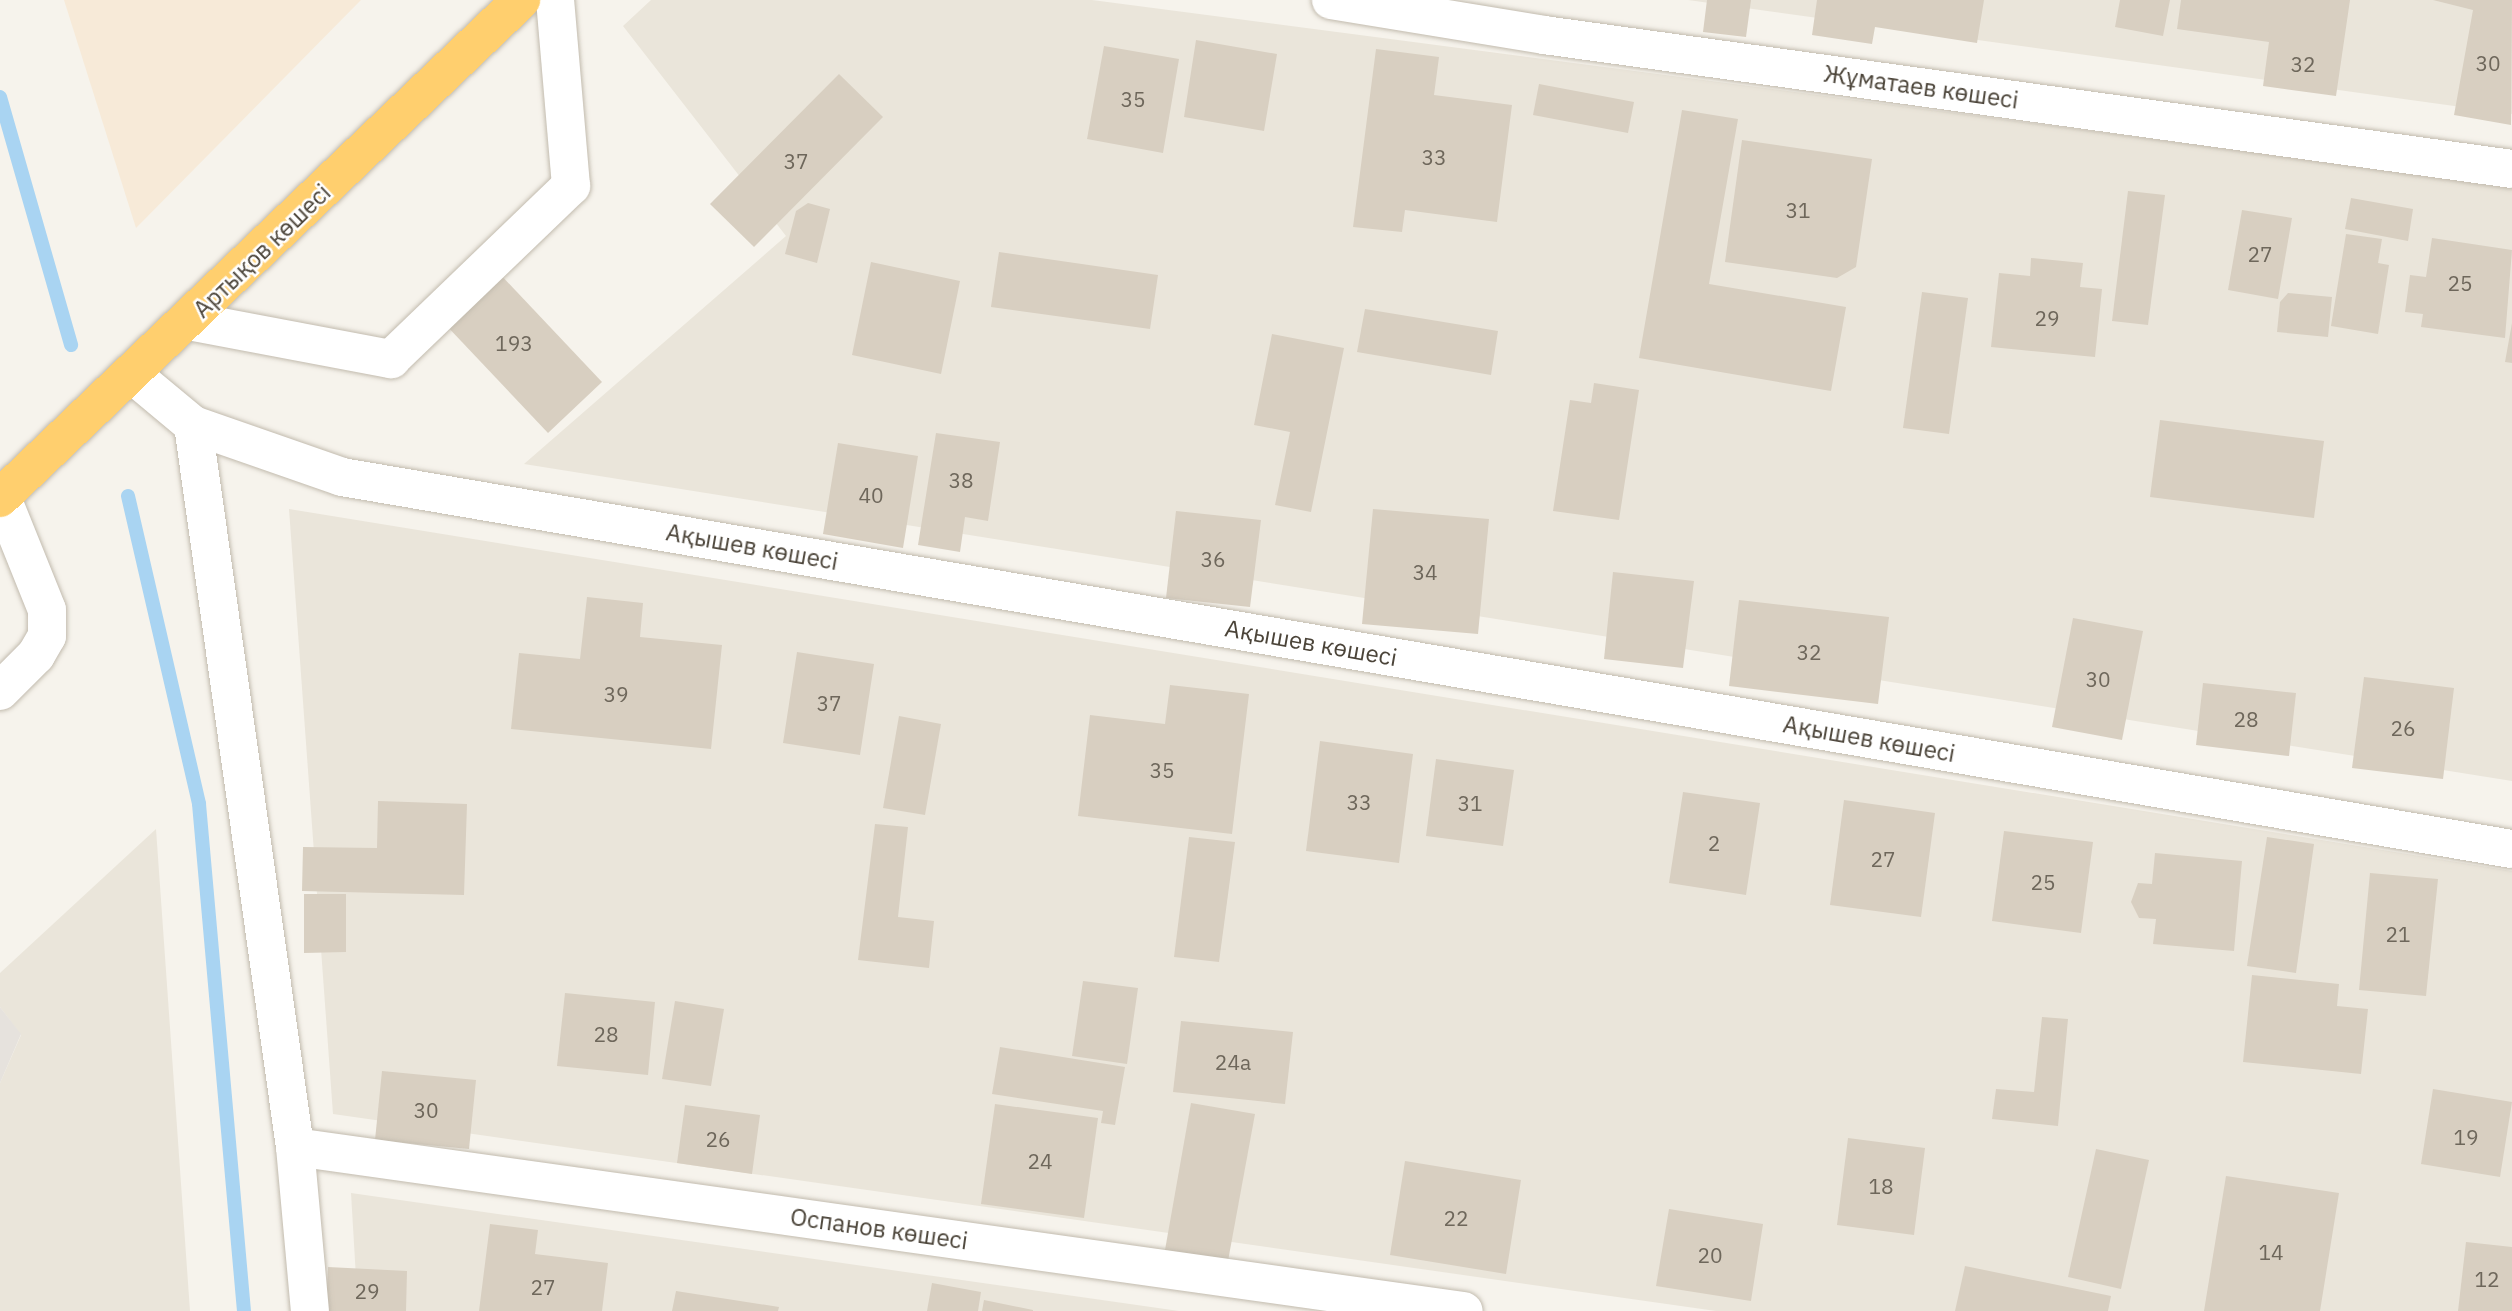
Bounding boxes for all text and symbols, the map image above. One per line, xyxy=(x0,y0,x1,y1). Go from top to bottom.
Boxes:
house number: 30 xyxy=(2475,50,2501,76)
house number: 32 xyxy=(2290,51,2316,77)
street label: Жұматаев көшесі xyxy=(1822,59,2020,115)
house number: 35 xyxy=(1120,86,1146,112)
house number: 33 xyxy=(1421,144,1447,170)
house number: 37 xyxy=(783,148,809,174)
street label: Артықов көшесі xyxy=(187,178,337,324)
house number: 31 xyxy=(1785,197,1811,223)
house number: 27 xyxy=(2247,241,2273,267)
house number: 25 xyxy=(2447,270,2473,296)
house number: 29 xyxy=(2034,305,2060,331)
house number: 193 xyxy=(495,330,533,356)
house number: 38 xyxy=(948,467,974,493)
house number: 40 xyxy=(858,482,884,508)
street label: Ақышев көшесі xyxy=(664,518,840,576)
house number: 36 xyxy=(1200,546,1226,572)
house number: 34 xyxy=(1412,559,1438,585)
street label: Ақышев көшесі xyxy=(1223,614,1399,672)
house number: 32 xyxy=(1796,639,1822,665)
house number: 30 xyxy=(2085,666,2111,692)
house number: 39 xyxy=(603,681,629,707)
house number: 37 xyxy=(816,690,842,716)
house number: 28 xyxy=(2233,706,2259,732)
street label: Ақышев көшесі xyxy=(1781,710,1957,768)
house number: 26 xyxy=(2390,715,2416,741)
house number: 35 xyxy=(1149,757,1175,783)
house number: 33 xyxy=(1346,789,1372,815)
house number: 31 xyxy=(1457,790,1483,816)
house number: 2 xyxy=(1708,830,1720,856)
house number: 27 xyxy=(1870,846,1896,872)
house number: 25 xyxy=(2030,869,2056,895)
house number: 21 xyxy=(2385,921,2411,947)
house number: 28 xyxy=(593,1021,619,1047)
house number: 24а xyxy=(1215,1049,1251,1075)
house number: 30 xyxy=(413,1097,439,1123)
house number: 19 xyxy=(2453,1124,2479,1150)
house number: 26 xyxy=(705,1126,731,1152)
house number: 24 xyxy=(1027,1148,1053,1174)
house number: 18 xyxy=(1868,1173,1894,1199)
street label: Оспанов көшесі xyxy=(788,1202,970,1256)
house number: 22 xyxy=(1443,1205,1469,1231)
house number: 14 xyxy=(2258,1239,2284,1265)
house number: 20 xyxy=(1697,1242,1723,1268)
house number: 12 xyxy=(2474,1266,2500,1292)
house number: 27 xyxy=(530,1274,556,1300)
house number: 29 xyxy=(354,1278,380,1304)

